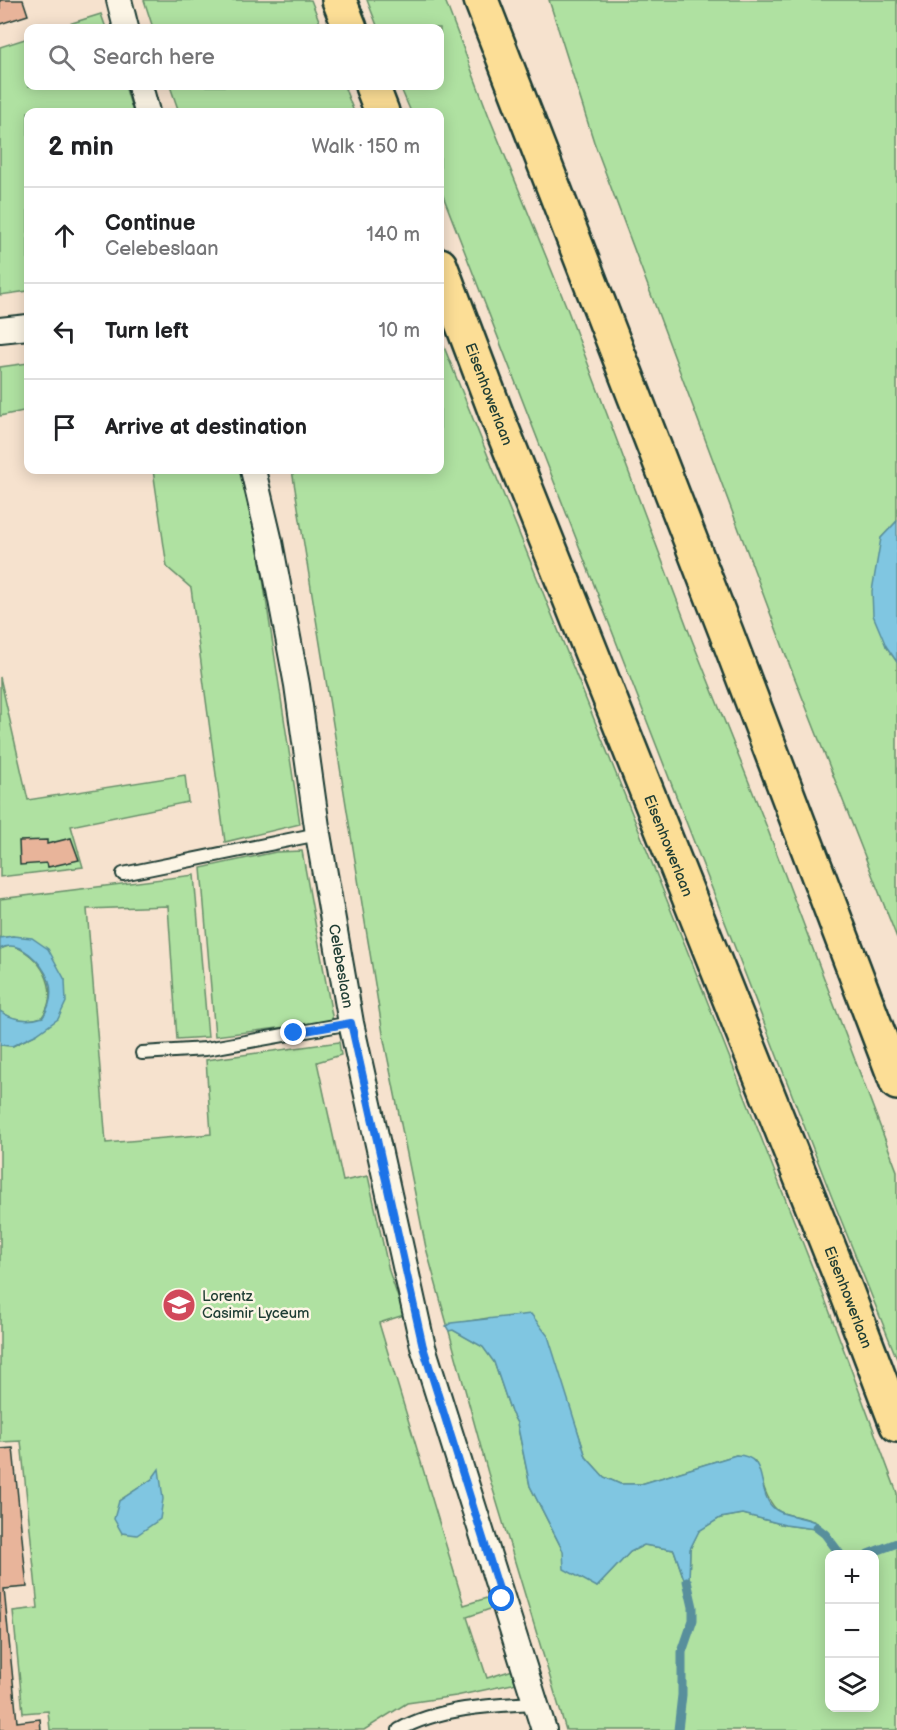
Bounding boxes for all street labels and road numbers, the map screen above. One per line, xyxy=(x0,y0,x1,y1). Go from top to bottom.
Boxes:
street label: Eisenhowerlaan xyxy=(460,340,517,448)
street label: Eisenhowerlaan xyxy=(639,792,697,899)
street label: Celebeslaan xyxy=(324,922,357,1010)
street label: Eisenhowerlaan xyxy=(819,1244,876,1351)

